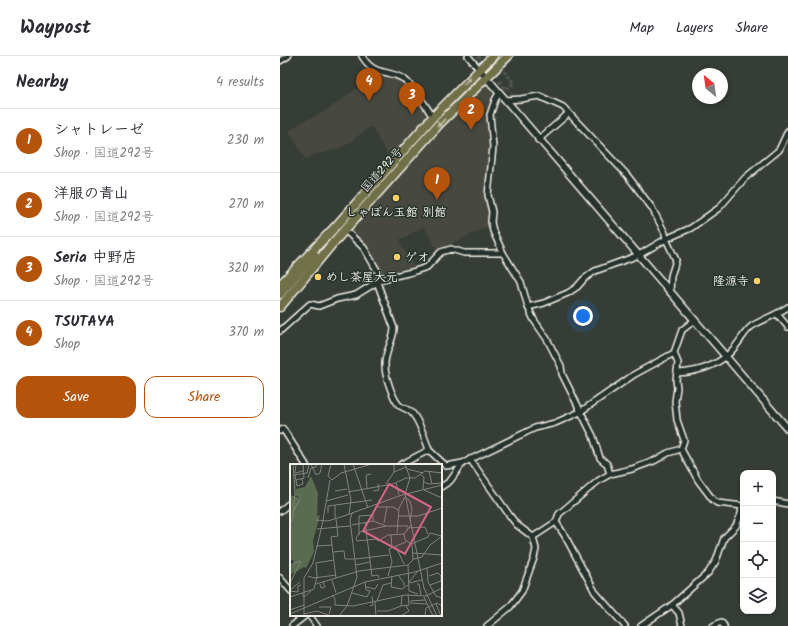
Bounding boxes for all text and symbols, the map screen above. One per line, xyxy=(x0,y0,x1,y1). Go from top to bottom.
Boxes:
text: Waypost xyxy=(20,13,91,43)
text: Map xyxy=(630,17,654,39)
text: Layers xyxy=(676,17,714,39)
text: Share xyxy=(736,17,768,39)
pin: 4 xyxy=(356,68,382,101)
north arrow xyxy=(692,68,728,104)
text: Nearby xyxy=(16,69,68,96)
text: 4 results xyxy=(216,72,264,93)
one-way arrow xyxy=(463,76,472,86)
pin: 3 xyxy=(399,82,425,115)
pin: 2 xyxy=(458,97,484,130)
text: シャトレーゼ xyxy=(54,118,144,142)
one-way arrow xyxy=(436,118,445,128)
text: 1 xyxy=(27,130,31,151)
text: 230 m xyxy=(227,130,264,151)
text: Shop · 国道292号 xyxy=(54,143,154,164)
street label: 国道292号 xyxy=(356,143,408,197)
pin: 1 xyxy=(424,167,450,200)
text: 洋服の青山 xyxy=(54,182,129,206)
marker: しゃぼん玉館 別館 xyxy=(391,193,401,203)
text: 2 xyxy=(25,194,33,215)
text: 270 m xyxy=(228,194,264,215)
place label: しゃぼん玉館 別館 xyxy=(346,203,446,222)
text: Shop · 国道292号 xyxy=(54,207,154,228)
text: Seria 中野店 xyxy=(54,246,137,270)
place label: ゲオ xyxy=(405,248,429,267)
marker: ゲオ xyxy=(392,252,402,262)
text: 3 xyxy=(25,258,33,279)
text: 320 m xyxy=(227,258,264,279)
place label: めし茶屋大元 xyxy=(326,268,398,287)
text: Shop · 国道292号 xyxy=(54,271,154,292)
marker: めし茶屋大元 xyxy=(313,272,323,282)
place label: 隆源寺 xyxy=(713,272,749,291)
marker: 隆源寺 xyxy=(752,276,762,286)
your location xyxy=(573,306,593,326)
text: TSUTAYA xyxy=(54,310,115,334)
text: 4 xyxy=(25,322,33,343)
text: 370 m xyxy=(229,322,264,343)
text: Shop xyxy=(54,334,80,355)
button: Save xyxy=(16,376,136,418)
button: Share xyxy=(144,376,264,418)
inset map xyxy=(290,464,442,616)
map controls xyxy=(740,470,776,614)
button: + xyxy=(740,470,776,506)
button: − xyxy=(740,506,776,542)
button: locate xyxy=(740,542,776,578)
button: layers xyxy=(740,578,776,614)

